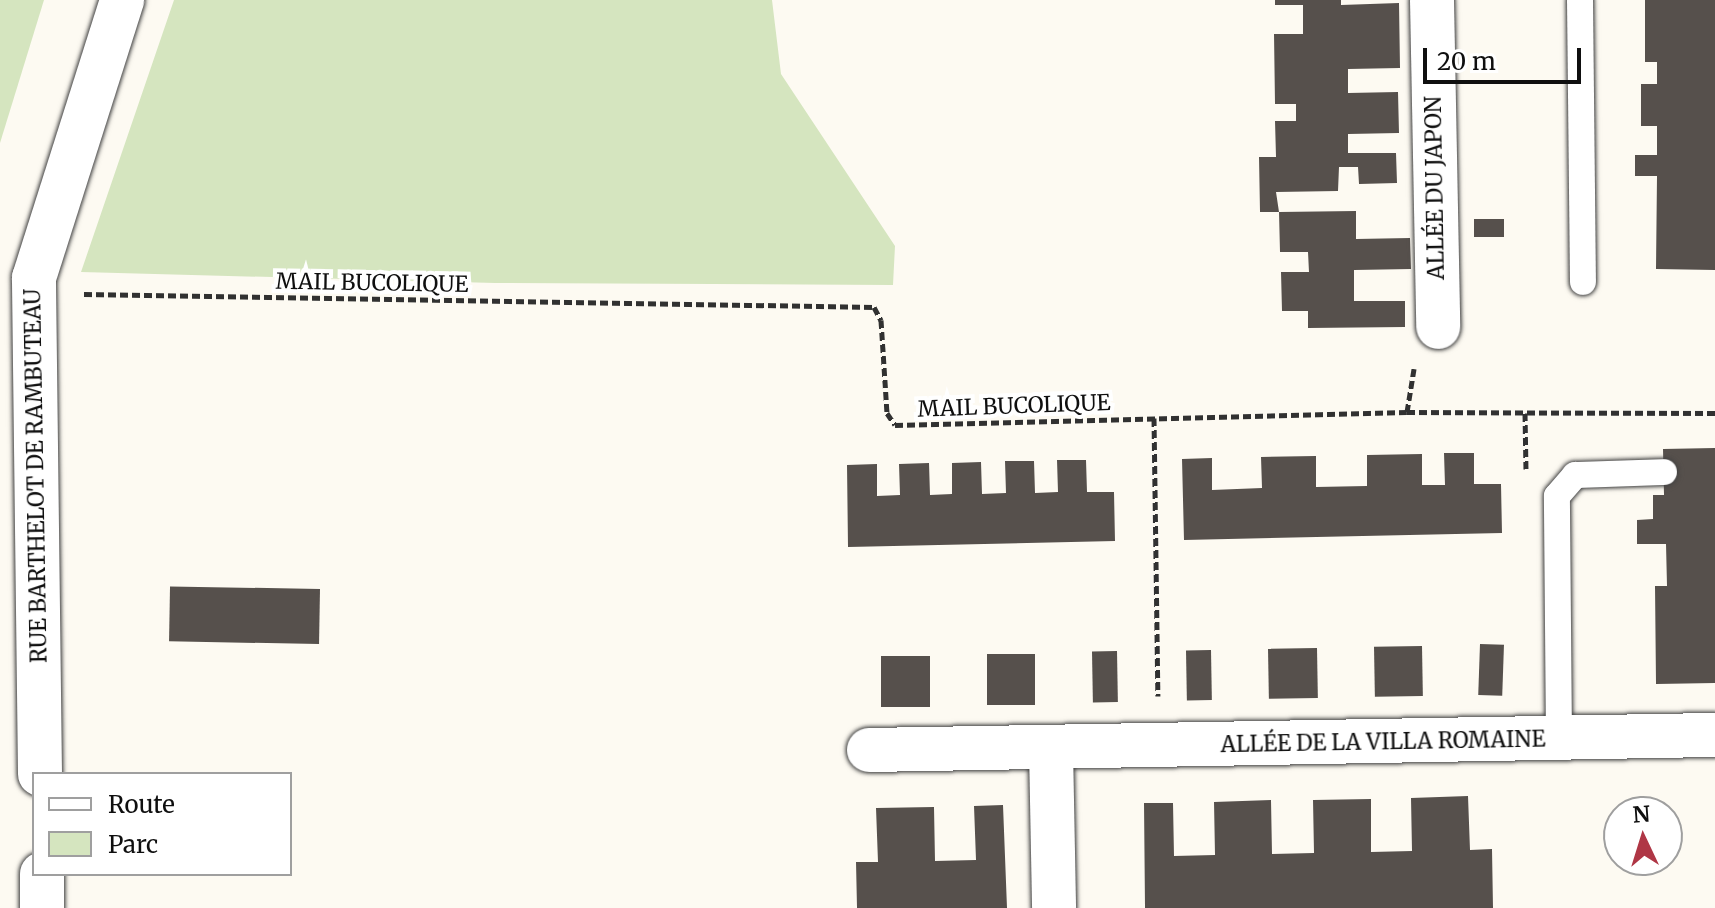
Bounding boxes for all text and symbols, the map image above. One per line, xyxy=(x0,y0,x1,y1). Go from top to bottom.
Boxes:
scale bar xyxy=(1427,32,1585,82)
text: 20 m xyxy=(1437,46,1496,77)
street label: ALLÉE DU JAPON xyxy=(1420,96,1450,280)
street label: MAIL BUCOLIQUE xyxy=(275,268,469,298)
street label: RUE BARTHELOT DE RAMBUTEAU xyxy=(20,289,52,663)
street label: MAIL BUCOLIQUE xyxy=(917,389,1111,423)
street label: ALLÉE DE LA VILLA ROMAINE xyxy=(1220,726,1546,758)
legend xyxy=(32,772,292,876)
text: Route xyxy=(108,789,175,820)
north arrow xyxy=(1603,796,1683,876)
text: N xyxy=(1632,799,1651,829)
text: Parc xyxy=(108,829,158,860)

